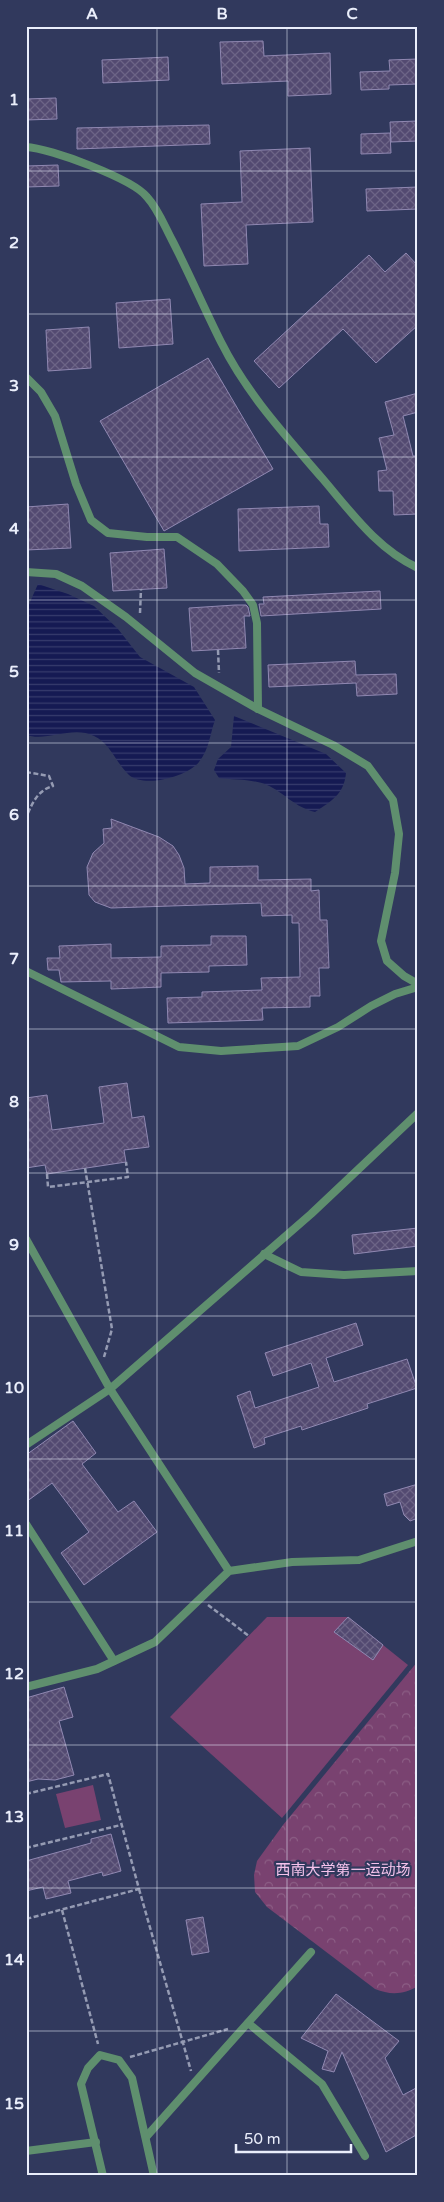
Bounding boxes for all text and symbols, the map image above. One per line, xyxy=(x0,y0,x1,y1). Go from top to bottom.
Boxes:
text: A xyxy=(86,4,98,24)
text: B xyxy=(216,4,228,24)
text: C xyxy=(346,4,358,24)
text: 1 xyxy=(9,90,19,110)
text: 2 xyxy=(9,233,19,253)
text: 3 xyxy=(9,376,19,396)
text: 4 xyxy=(9,519,19,539)
text: 5 xyxy=(9,662,19,682)
text: 6 xyxy=(9,805,19,825)
text: 7 xyxy=(9,949,19,969)
text: 8 xyxy=(9,1092,19,1112)
text: 9 xyxy=(9,1235,19,1255)
text: 10 xyxy=(4,1378,24,1398)
text: 11 xyxy=(4,1521,24,1541)
text: 12 xyxy=(4,1664,24,1684)
text: 13 xyxy=(4,1807,24,1827)
park label: 西南大学第一运动场 xyxy=(275,1861,411,1879)
text: 14 xyxy=(4,1950,24,1970)
text: 15 xyxy=(4,2094,24,2114)
scale bar xyxy=(236,2122,352,2154)
text: 50 m xyxy=(244,2130,281,2148)

